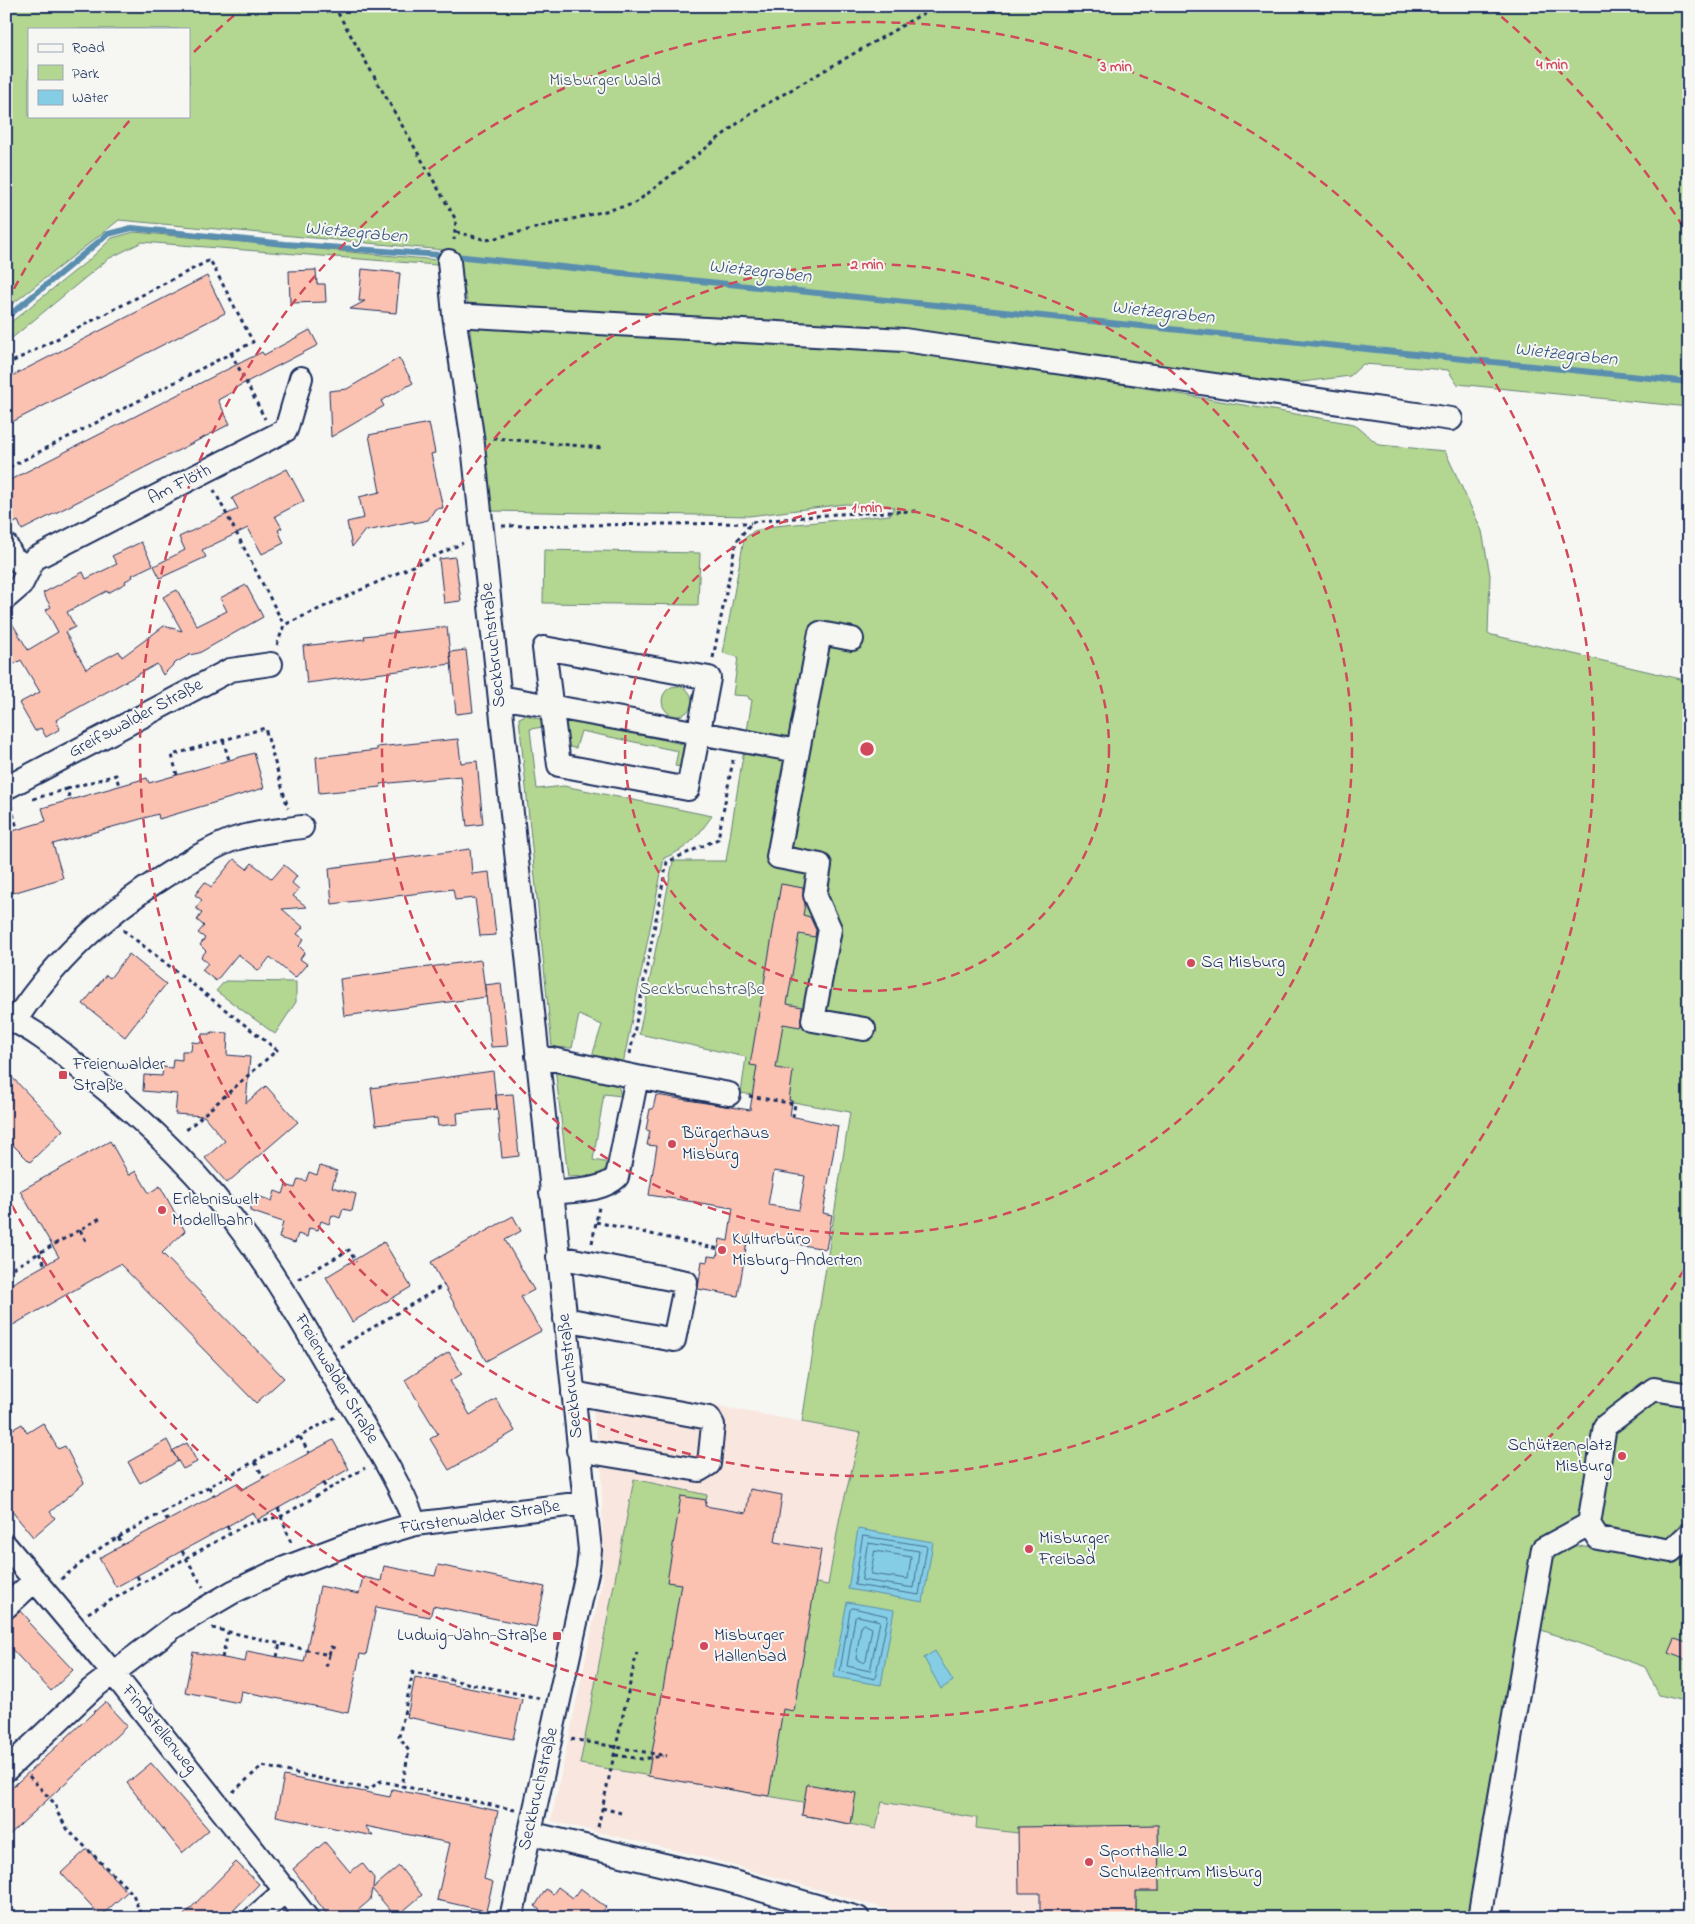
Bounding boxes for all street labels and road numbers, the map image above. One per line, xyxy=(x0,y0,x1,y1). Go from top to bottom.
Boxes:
street label: Am Flöth xyxy=(144,458,216,512)
street label: Seckbruchstraße xyxy=(474,580,513,709)
street label: Greifswalder Straße xyxy=(64,672,209,765)
street label: Freienwalder Straße xyxy=(286,1308,386,1450)
street label: Seckbruchstraße xyxy=(551,1311,590,1440)
street label: Fürstenwalder Straße xyxy=(397,1494,563,1542)
street label: Findstellenweg xyxy=(113,1679,203,1781)
street label: Seckbruchstraße xyxy=(512,1724,566,1853)

